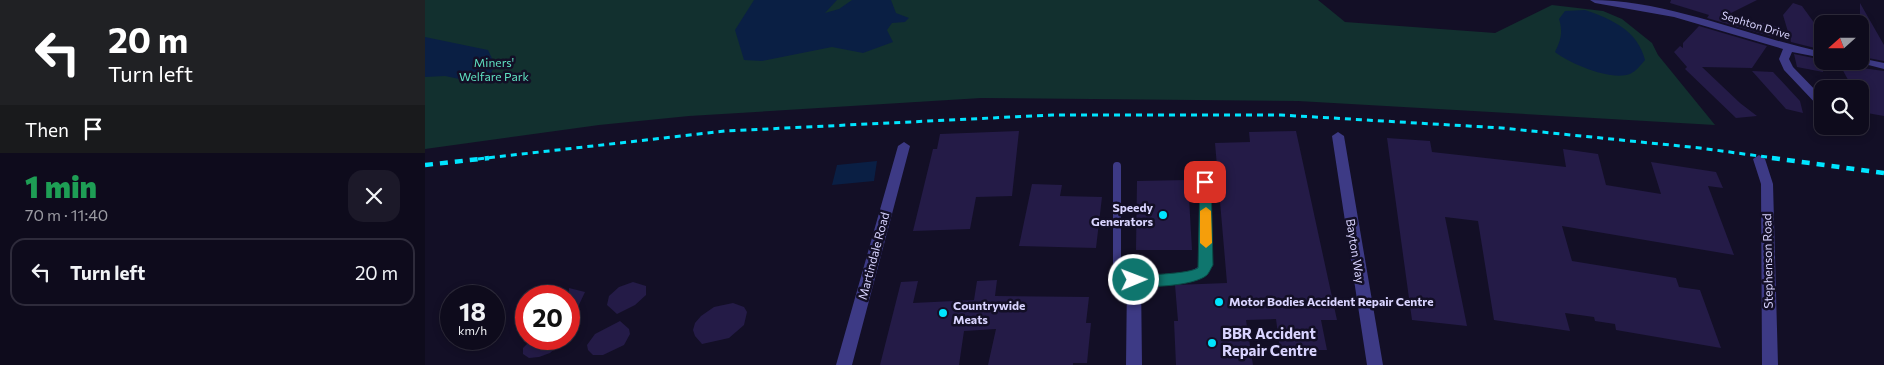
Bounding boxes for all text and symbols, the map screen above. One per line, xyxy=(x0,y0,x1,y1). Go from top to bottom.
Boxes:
street label: Sephton Drive xyxy=(1720,8,1792,41)
north arrow xyxy=(1814,15,1869,70)
map controls xyxy=(1814,15,1869,135)
text: 20 m xyxy=(108,17,188,60)
icon: left xyxy=(25,20,90,85)
park label: Miners' Welfare Park xyxy=(459,55,529,83)
text: Turn left xyxy=(108,60,193,87)
button: search xyxy=(1814,80,1869,135)
icon: arrive xyxy=(79,115,107,143)
text: Then xyxy=(25,118,69,141)
pin xyxy=(1184,161,1226,203)
text: 1 min xyxy=(25,167,97,204)
icon: arrive xyxy=(1191,168,1219,196)
button: close xyxy=(348,170,400,222)
place label: Speedy Generators xyxy=(1091,200,1153,228)
text: 70 m · 11:40 xyxy=(25,205,108,224)
marker: Speedy Generators xyxy=(1157,209,1169,221)
street label: Martindale Road xyxy=(855,210,891,301)
street label: Stephenson Road xyxy=(1759,213,1775,309)
street label: Bayton Way xyxy=(1344,218,1368,284)
position arrow xyxy=(1107,253,1159,305)
icon: left xyxy=(27,258,55,286)
text: Turn left xyxy=(70,261,145,284)
text: 20 m xyxy=(355,261,398,284)
speed limit sign: 20 xyxy=(515,285,580,350)
place label: Motor Bodies Accident Repair Centre xyxy=(1229,294,1433,308)
text: 18 xyxy=(459,296,486,326)
marker: Motor Bodies Accident Repair Centre xyxy=(1213,296,1225,308)
place label: Countrywide Meats xyxy=(953,298,1025,326)
marker: Countrywide Meats xyxy=(937,307,949,319)
text: km/h xyxy=(458,323,487,337)
place label: BBR Accident Repair Centre xyxy=(1222,324,1317,359)
marker: BBR Accident Repair Centre xyxy=(1206,337,1218,349)

